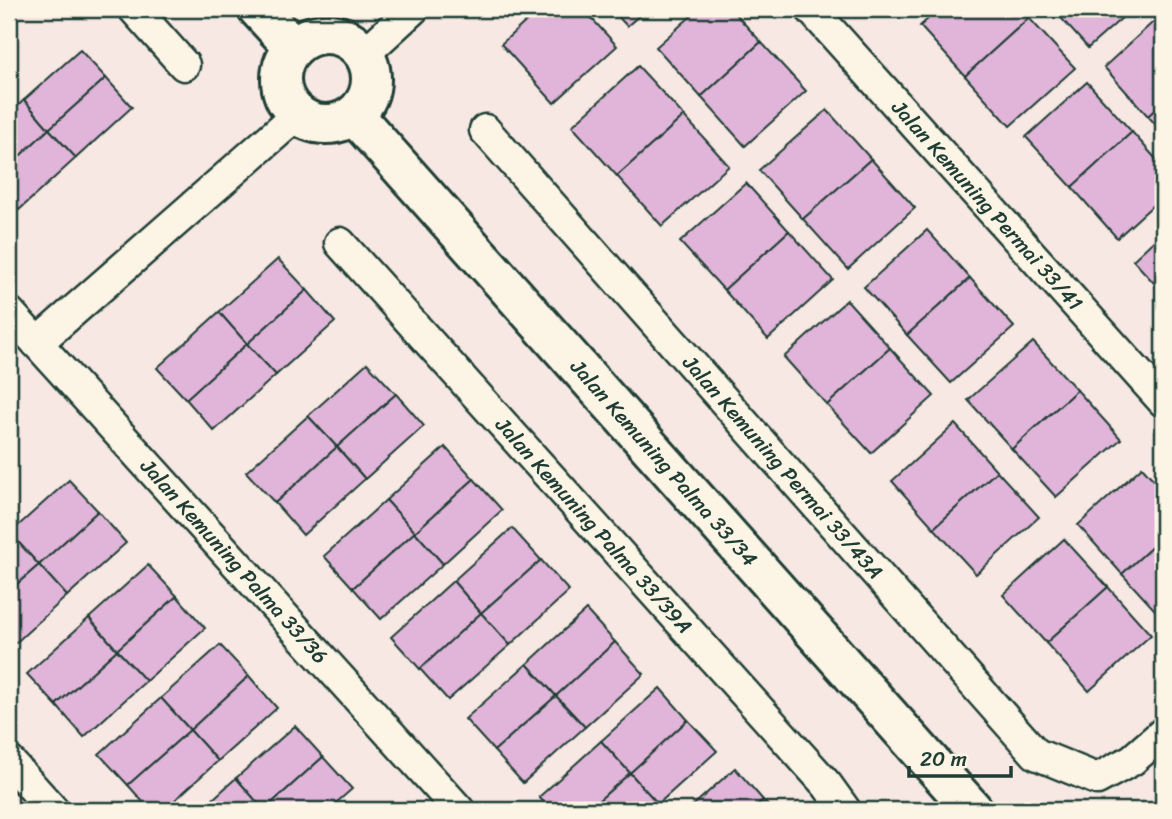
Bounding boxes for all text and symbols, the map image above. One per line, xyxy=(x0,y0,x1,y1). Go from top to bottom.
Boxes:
street label: Jalan Kemuning Permai 33/41 xyxy=(881,90,1093,320)
street label: Jalan Kemuning Permai 33/43A xyxy=(672,345,893,589)
street label: Jalan Kemuning Palma 33/34 xyxy=(560,349,767,576)
street label: Jalan Kemuning Palma 33/39A xyxy=(485,407,702,643)
street label: Jalan Kemuning Palma 33/36 xyxy=(130,449,338,673)
scale bar xyxy=(909,735,1011,779)
text: 20 m xyxy=(920,740,967,778)

